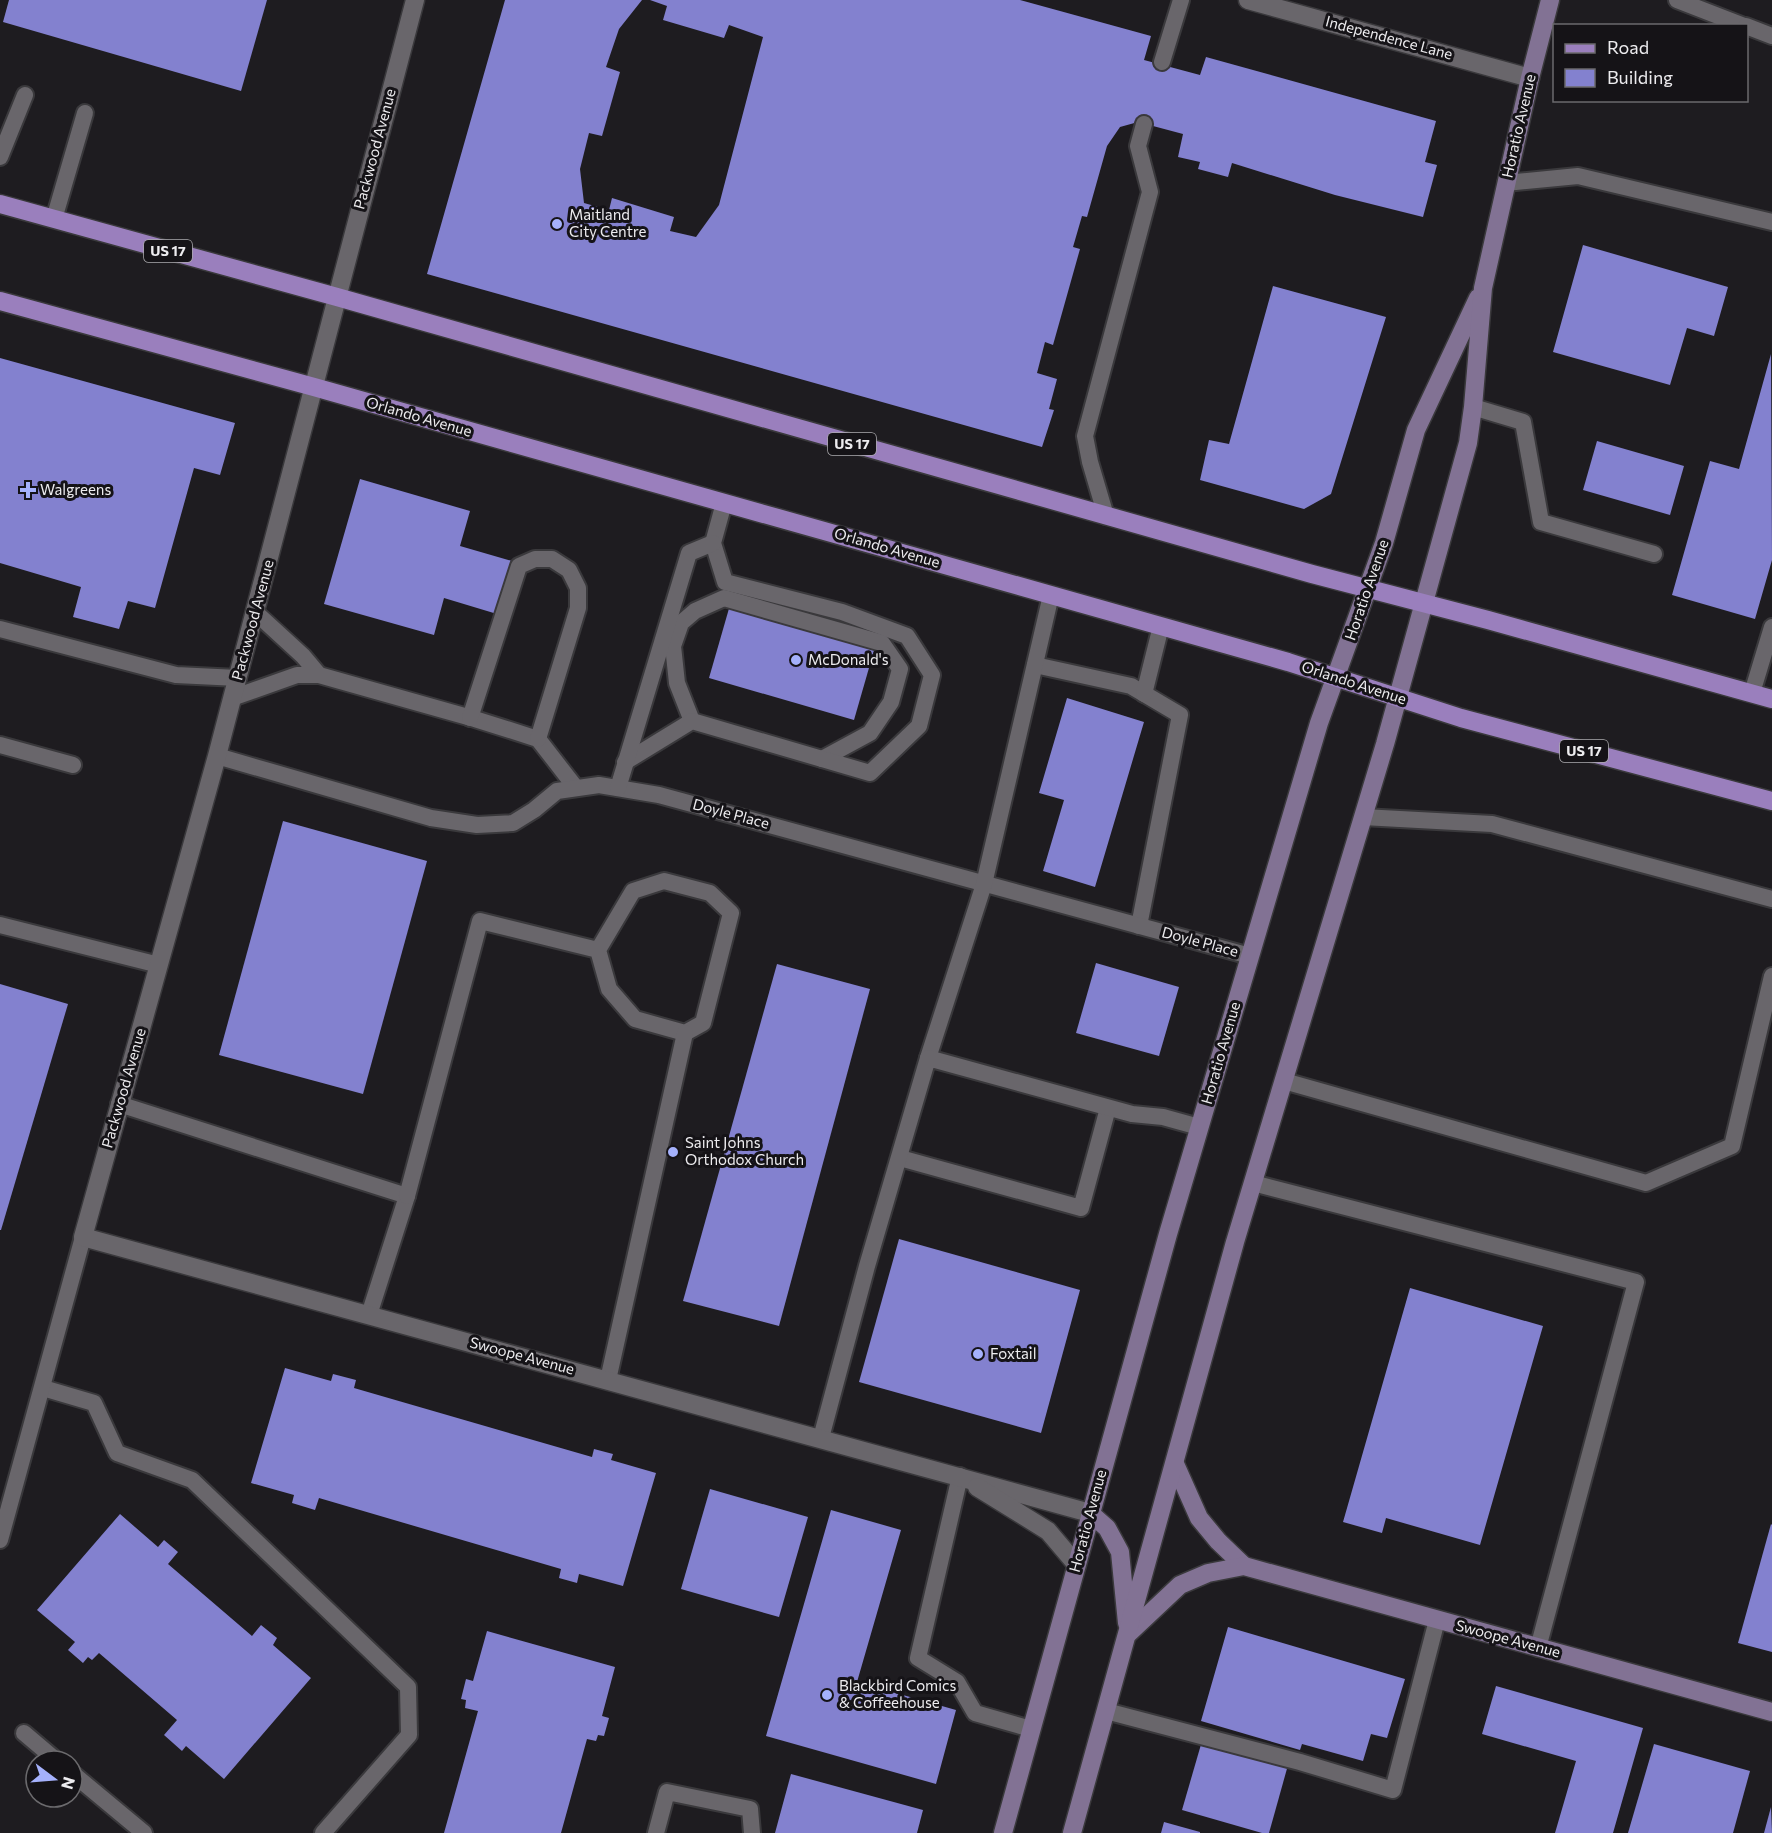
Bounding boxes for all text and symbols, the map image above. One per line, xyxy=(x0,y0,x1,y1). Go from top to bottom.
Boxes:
street label: Independence Lane xyxy=(1324,11,1455,63)
legend xyxy=(1553,24,1748,102)
text: Road xyxy=(1607,36,1649,58)
text: Building xyxy=(1607,66,1673,88)
street label: Horatio Avenue xyxy=(1497,72,1539,179)
street label: Packwood Avenue xyxy=(349,86,399,211)
place label: Maitland City Centre xyxy=(569,205,647,240)
marker: Maitland City Centre xyxy=(550,217,564,231)
road number: US 17 xyxy=(144,240,192,262)
street label: Orlando Avenue xyxy=(364,392,474,440)
road number: US 17 xyxy=(828,433,876,455)
place label: Walgreens xyxy=(40,480,111,498)
marker: Walgreens xyxy=(21,483,35,497)
street label: Orlando Avenue xyxy=(832,523,942,571)
street label: Horatio Avenue xyxy=(1340,537,1392,643)
street label: Packwood Avenue xyxy=(227,557,277,682)
place label: McDonald's xyxy=(808,650,889,668)
marker: McDonald's xyxy=(789,653,803,667)
street label: Orlando Avenue xyxy=(1300,657,1409,707)
road number: US 17 xyxy=(1560,740,1608,762)
street label: Doyle Place xyxy=(691,794,772,832)
street label: Doyle Place xyxy=(1160,922,1241,960)
street label: Horatio Avenue xyxy=(1197,999,1243,1106)
street label: Packwood Avenue xyxy=(97,1026,149,1150)
place label: Saint Johns Orthodox Church xyxy=(685,1133,804,1168)
marker: Saint Johns Orthodox Church xyxy=(666,1145,680,1159)
street label: Swoope Avenue xyxy=(468,1332,577,1378)
place label: Foxtail xyxy=(990,1344,1037,1362)
marker: Foxtail xyxy=(971,1347,985,1361)
street label: Horatio Avenue xyxy=(1065,1467,1109,1574)
street label: Swoope Avenue xyxy=(1454,1615,1563,1661)
place label: Blackbird Comics & Coffeehouse xyxy=(839,1676,956,1711)
marker: Blackbird Comics & Coffeehouse xyxy=(820,1688,834,1702)
north arrow xyxy=(24,1749,84,1809)
text: N xyxy=(58,1775,80,1792)

